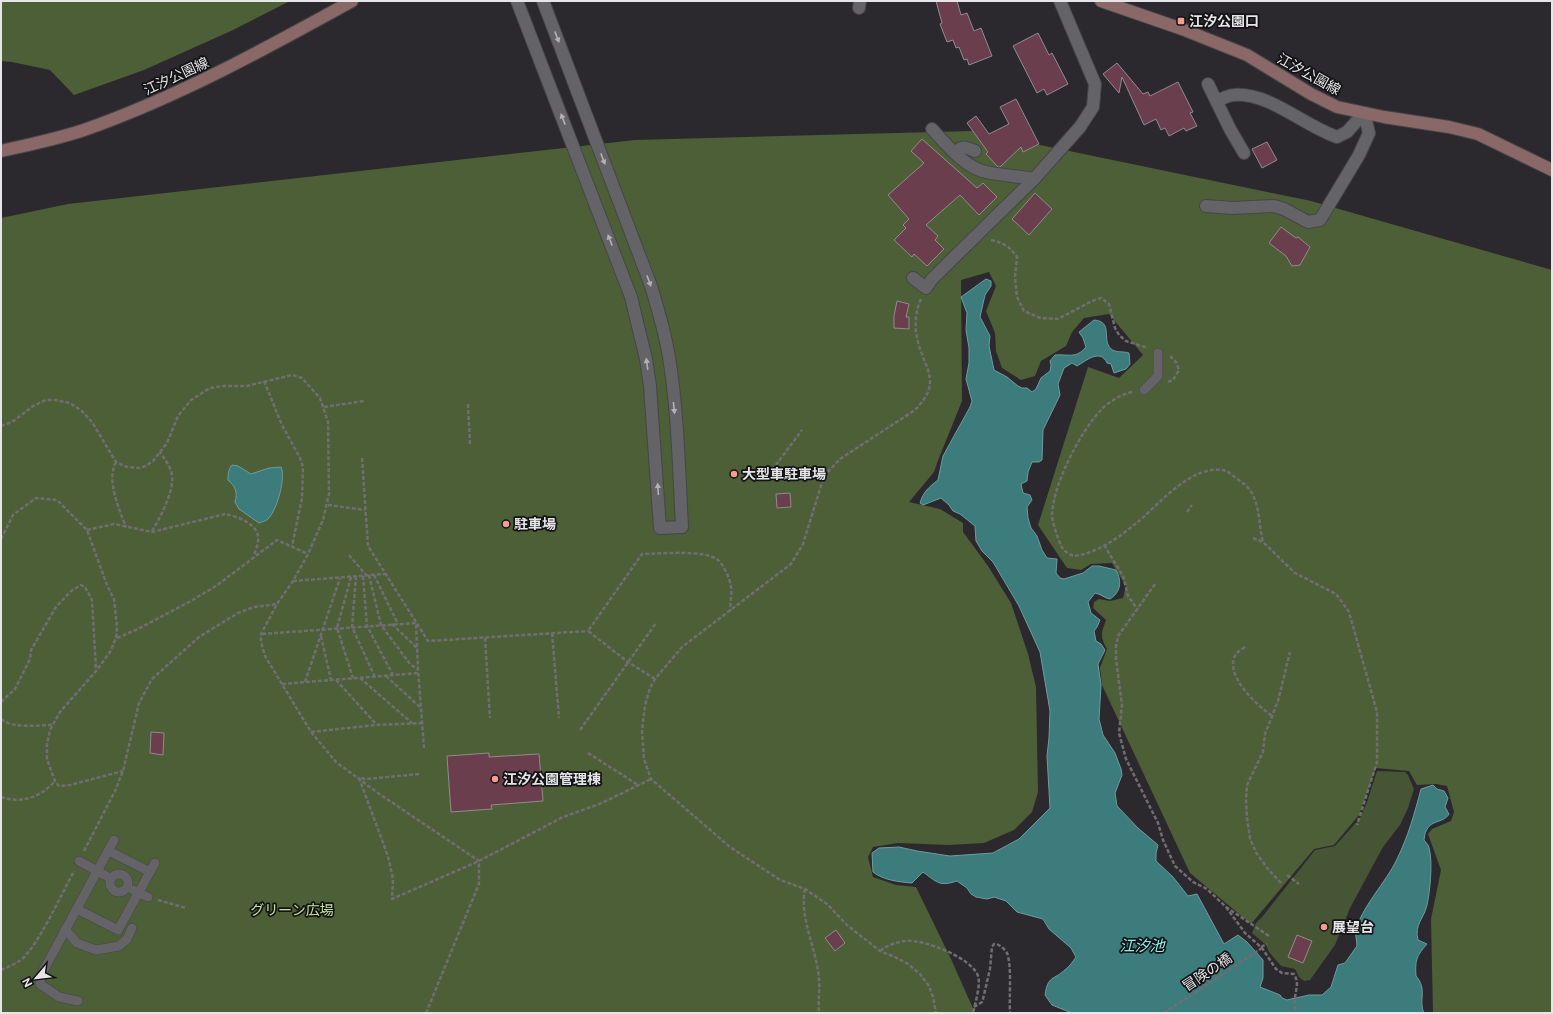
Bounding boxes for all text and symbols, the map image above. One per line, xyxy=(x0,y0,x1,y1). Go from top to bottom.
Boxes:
place label: 江汐公園口 xyxy=(1189,13,1259,29)
marker: 江汐公園口 xyxy=(1176,16,1186,26)
one-way arrow xyxy=(555,32,561,44)
street label: 江汐公園線 xyxy=(1275,50,1343,98)
street label: 江汐公園線 xyxy=(141,54,211,98)
one-way arrow xyxy=(559,112,565,124)
one-way arrow xyxy=(601,153,607,165)
one-way arrow xyxy=(606,234,612,246)
one-way arrow xyxy=(647,275,653,287)
one-way arrow xyxy=(644,358,650,371)
one-way arrow xyxy=(671,402,677,414)
place label: 大型車駐車場 xyxy=(742,466,826,482)
marker: 大型車駐車場 xyxy=(729,469,739,479)
one-way arrow xyxy=(654,483,661,495)
place label: 駐車場 xyxy=(514,516,556,532)
marker: 駐車場 xyxy=(501,519,511,529)
place label: 江汐公園管理棟 xyxy=(503,771,601,787)
marker: 江汐公園管理棟 xyxy=(490,774,500,784)
park label: グリーン広場 xyxy=(250,902,334,918)
place label: 展望台 xyxy=(1332,919,1374,935)
marker: 展望台 xyxy=(1319,922,1329,932)
water label: 江汐池 xyxy=(1119,937,1166,954)
street label: 冒険の橋 xyxy=(1179,950,1235,994)
north arrow xyxy=(16,958,56,998)
text: N xyxy=(20,976,34,989)

